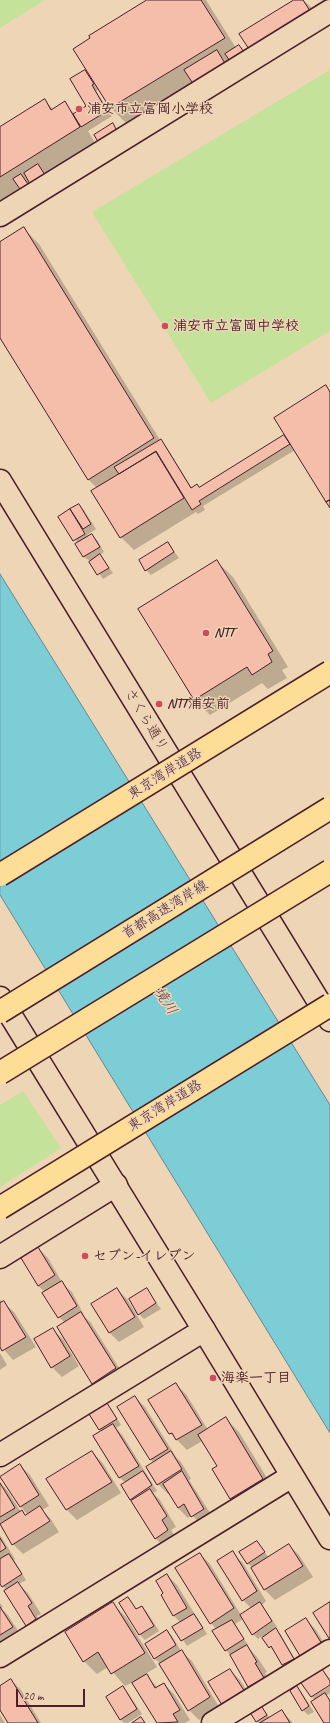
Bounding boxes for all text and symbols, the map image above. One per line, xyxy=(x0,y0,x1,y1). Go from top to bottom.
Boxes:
place label: 浦安市立富岡小学校 xyxy=(87,101,213,117)
marker: 浦安市立富岡小学校 xyxy=(74,104,84,114)
place label: 浦安市立富岡中学校 xyxy=(173,318,299,334)
marker: 浦安市立富岡中学校 xyxy=(160,321,170,331)
place label: NTT xyxy=(214,625,235,641)
marker: NTT xyxy=(201,628,211,638)
street label: さくら通り xyxy=(121,686,171,754)
place label: NTT浦安前 xyxy=(167,696,230,712)
marker: NTT浦安前 xyxy=(154,699,164,709)
street label: 東京湾岸道路 xyxy=(125,745,205,803)
street label: 首都高速湾岸線 xyxy=(119,877,211,943)
water label: 境川 xyxy=(149,984,181,1018)
street label: 東京湾岸道路 xyxy=(125,1077,205,1135)
place label: セブン-イレブン xyxy=(93,1248,196,1264)
marker: セブン-イレブン xyxy=(80,1251,90,1261)
place label: 海楽一丁目 xyxy=(221,1370,291,1386)
marker: 海楽一丁目 xyxy=(208,1373,218,1383)
scale bar xyxy=(18,1681,87,1707)
text: 20 m xyxy=(23,1688,43,1704)

